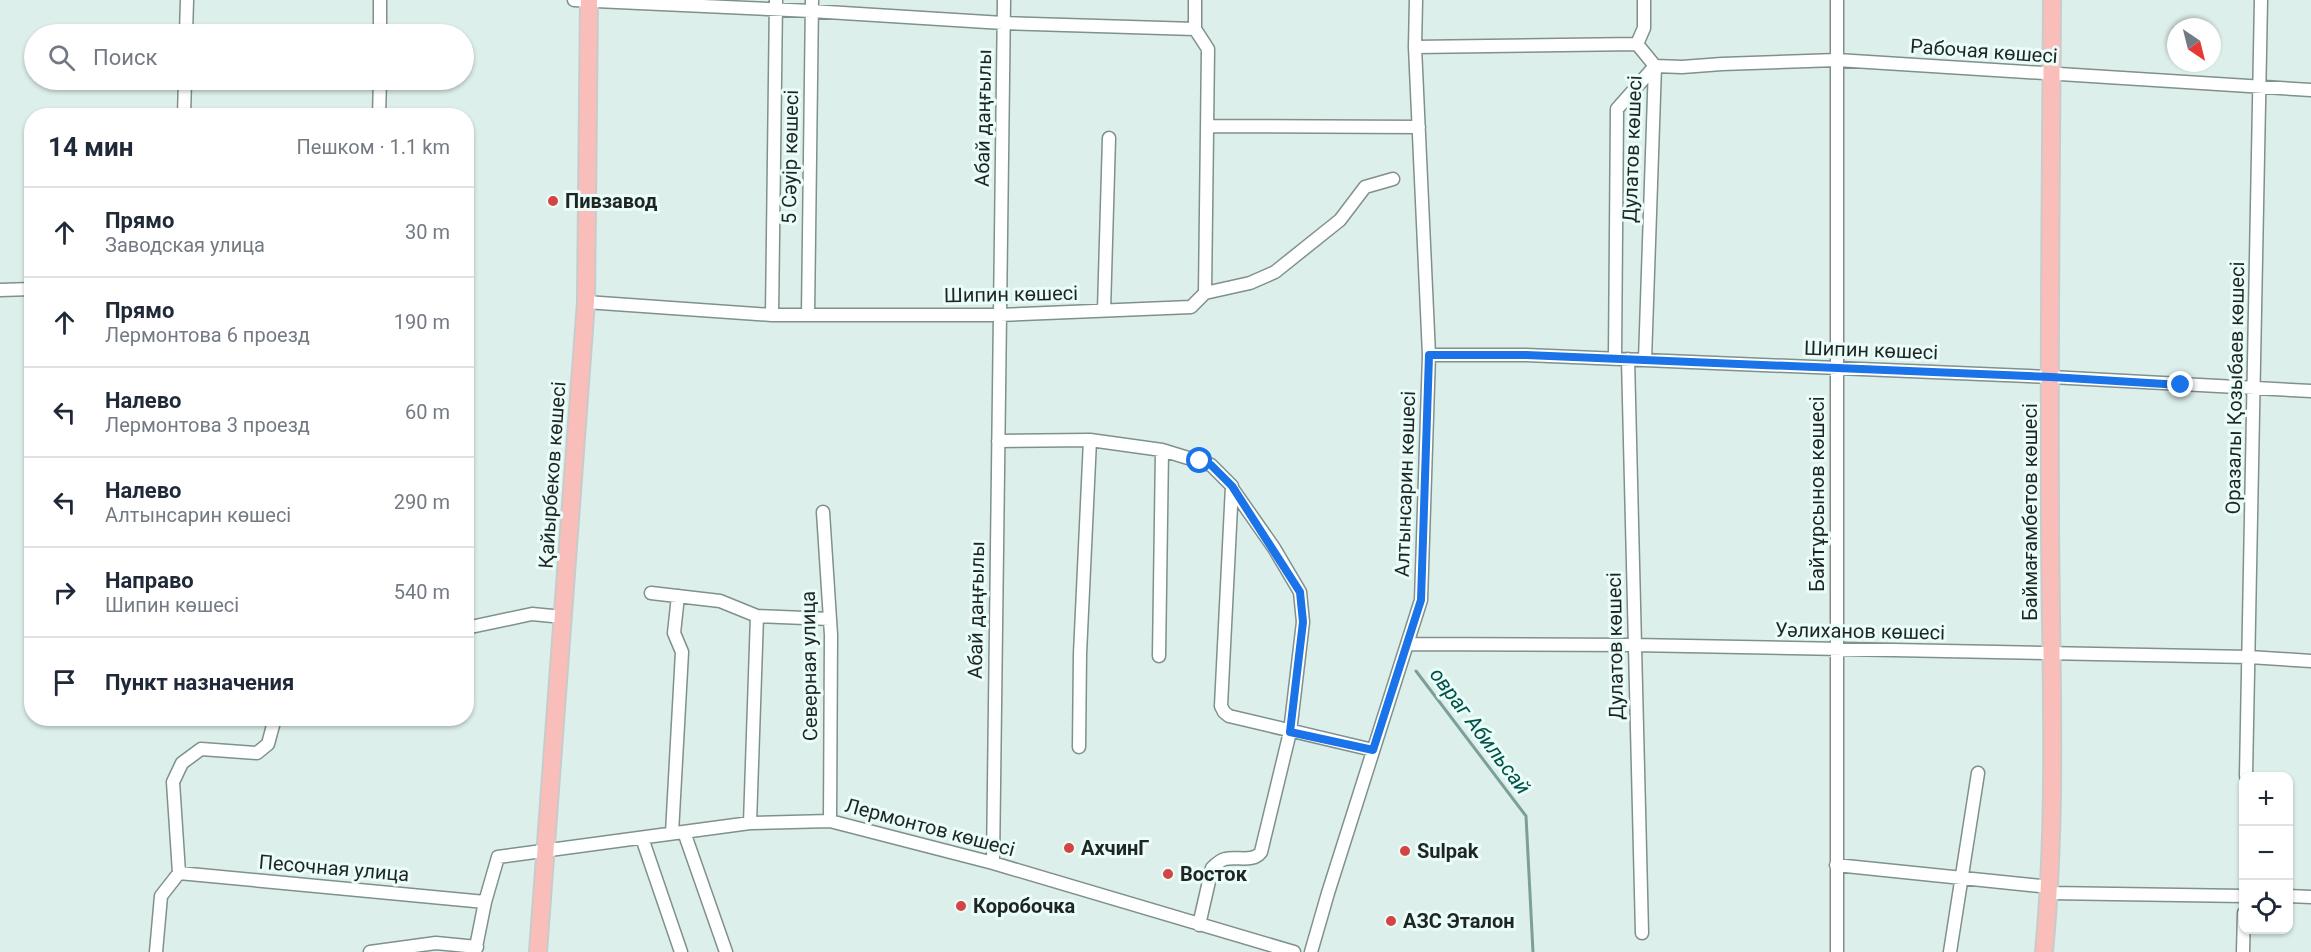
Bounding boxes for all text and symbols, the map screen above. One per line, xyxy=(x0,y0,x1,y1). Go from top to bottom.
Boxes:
north arrow xyxy=(2167,18,2221,72)
search box xyxy=(24,24,474,90)
street label: Рабочая көшесі xyxy=(1909,34,2059,68)
icon: search xyxy=(45,41,78,74)
text: Поиск xyxy=(93,45,157,70)
street label: Абай даңғылы xyxy=(970,49,996,187)
street label: Дулатов көшесі xyxy=(1617,75,1647,223)
street label: 5 Сәуір көшесі xyxy=(777,90,803,224)
text: 14 мин xyxy=(48,132,133,162)
text: Пешком · 1.1 km xyxy=(297,135,450,159)
place label: Пивзавод xyxy=(565,189,658,213)
marker: Пивзавод xyxy=(546,194,560,208)
text: Прямо xyxy=(105,208,174,233)
icon: ahead xyxy=(48,216,81,249)
text: 30 m xyxy=(405,220,450,244)
text: Заводская улица xyxy=(105,233,265,257)
street label: Оразалы Қозыбаев көшесі xyxy=(2221,261,2249,515)
street label: Шипин көшесі xyxy=(944,281,1078,307)
text: Прямо xyxy=(105,298,174,323)
icon: ahead xyxy=(48,306,81,339)
text: 190 m xyxy=(394,310,450,334)
text: Лермонтова 6 проезд xyxy=(105,323,310,347)
street label: Шипин көшесі xyxy=(1804,336,1938,364)
route end xyxy=(2167,371,2193,397)
street label: Қайырбеков көшесі xyxy=(533,381,571,569)
text: Налево xyxy=(105,388,182,413)
street label: Алтынсарин көшесі xyxy=(1390,391,1420,577)
icon: left xyxy=(48,396,81,429)
street label: Байтұрсынов көшесі xyxy=(1805,396,1829,592)
text: 60 m xyxy=(405,400,450,424)
street label: Баймағамбетов көшесі xyxy=(2018,403,2042,621)
text: Лермонтова 3 проезд xyxy=(105,413,310,437)
route start xyxy=(1186,447,1212,473)
text: Налево xyxy=(105,478,182,503)
icon: left xyxy=(48,486,81,519)
text: 290 m xyxy=(394,490,450,514)
text: Алтынсарин көшесі xyxy=(105,503,291,527)
street label: Абай даңғылы xyxy=(963,541,989,679)
text: Направо xyxy=(105,568,194,593)
street label: Дулатов көшесі xyxy=(1602,572,1628,720)
icon: right xyxy=(48,576,81,609)
text: 540 m xyxy=(394,580,450,604)
street label: Северная улица xyxy=(796,591,822,741)
text: Шипин көшесі xyxy=(105,593,239,617)
street label: Уәлиханов көшесі xyxy=(1775,618,1945,644)
water label: овраг Абильсай xyxy=(1425,663,1535,799)
icon: arrive xyxy=(48,666,81,699)
text: Пункт назначения xyxy=(105,670,294,695)
map controls xyxy=(2239,772,2293,934)
button: + xyxy=(2239,772,2293,826)
street label: Лермонтов көшесі xyxy=(842,793,1018,861)
button: − xyxy=(2239,826,2293,880)
place label: АхчинГ xyxy=(1081,836,1149,860)
place label: Sulpak xyxy=(1417,839,1479,863)
marker: АхчинГ xyxy=(1062,841,1076,855)
marker: Sulpak xyxy=(1398,844,1412,858)
street label: Песочная улица xyxy=(258,849,410,887)
place label: Восток xyxy=(1180,862,1248,886)
marker: Восток xyxy=(1161,867,1175,881)
button: locate xyxy=(2239,880,2293,934)
place label: Коробочка xyxy=(973,894,1076,918)
marker: Коробочка xyxy=(954,899,968,913)
place label: АЗС Эталон xyxy=(1403,909,1515,933)
marker: АЗС Эталон xyxy=(1384,914,1398,928)

